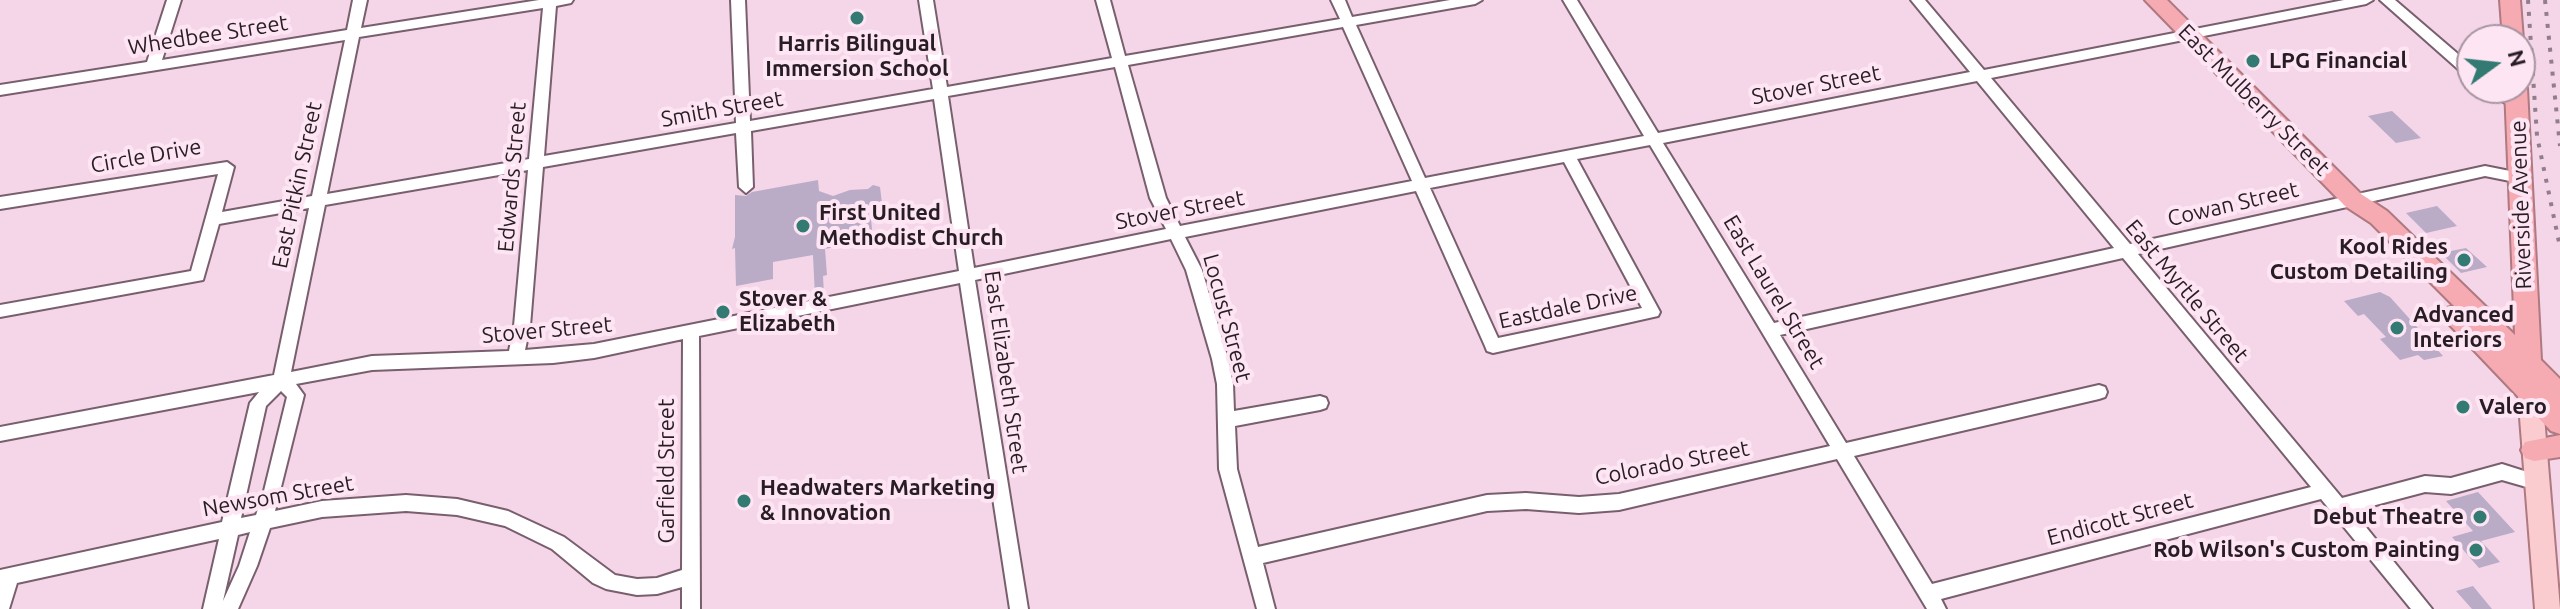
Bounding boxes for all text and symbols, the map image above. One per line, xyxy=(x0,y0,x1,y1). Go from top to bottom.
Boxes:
street label: Whedbee Street xyxy=(126,9,290,61)
marker: Harris Bilingual Immersion School xyxy=(848,9,866,27)
street label: East Mulberry Street xyxy=(2173,19,2335,181)
north arrow xyxy=(2456,24,2536,104)
place label: Harris Bilingual Immersion School xyxy=(765,31,949,82)
text: N xyxy=(2504,47,2532,69)
place label: LPG Financial xyxy=(2269,48,2407,74)
marker: LPG Financial xyxy=(2244,52,2262,70)
street label: Stover Street xyxy=(1749,60,1883,110)
street label: Smith Street xyxy=(659,85,785,133)
street label: East Pitkin Street xyxy=(266,99,328,271)
street label: Edwards Street xyxy=(492,101,532,253)
street label: Riverside Avenue xyxy=(2505,120,2537,290)
street label: Circle Drive xyxy=(88,133,204,179)
street label: Cowan Street xyxy=(2165,176,2301,232)
street label: Stover Street xyxy=(1113,185,1247,235)
place label: First United Methodist Church xyxy=(819,200,1004,252)
street label: East Laurel Street xyxy=(1718,210,1830,374)
street label: East Myrtle Street xyxy=(2120,214,2254,368)
marker: First United Methodist Church xyxy=(794,217,812,235)
place label: Kool Rides Custom Detailing xyxy=(2270,234,2448,286)
street label: Locust Street xyxy=(1197,251,1257,385)
marker: Kool Rides Custom Detailing xyxy=(2455,251,2473,269)
street label: East Elizabeth Street xyxy=(979,269,1033,475)
street label: Eastdale Drive xyxy=(1496,279,1640,335)
place label: Stover & Elizabeth xyxy=(739,286,836,338)
place label: Advanced Interiors xyxy=(2413,302,2514,354)
marker: Stover & Elizabeth xyxy=(714,303,732,321)
street label: Stover Street xyxy=(481,311,613,349)
marker: Advanced Interiors xyxy=(2388,319,2406,337)
place label: Valero xyxy=(2479,394,2547,420)
street label: Garfield Street xyxy=(654,398,680,544)
marker: Valero xyxy=(2454,398,2472,416)
street label: Colorado Street xyxy=(1593,435,1751,491)
street label: Newsom Street xyxy=(200,470,356,522)
place label: Headwaters Marketing & Innovation xyxy=(760,475,995,526)
street label: Endicott Street xyxy=(2044,487,2196,551)
marker: Headwaters Marketing & Innovation xyxy=(735,492,753,510)
place label: Debut Theatre xyxy=(2313,504,2464,530)
marker: Debut Theatre xyxy=(2471,508,2489,526)
place label: Rob Wilson's Custom Painting xyxy=(2153,537,2460,563)
marker: Rob Wilson's Custom Painting xyxy=(2467,541,2485,559)

